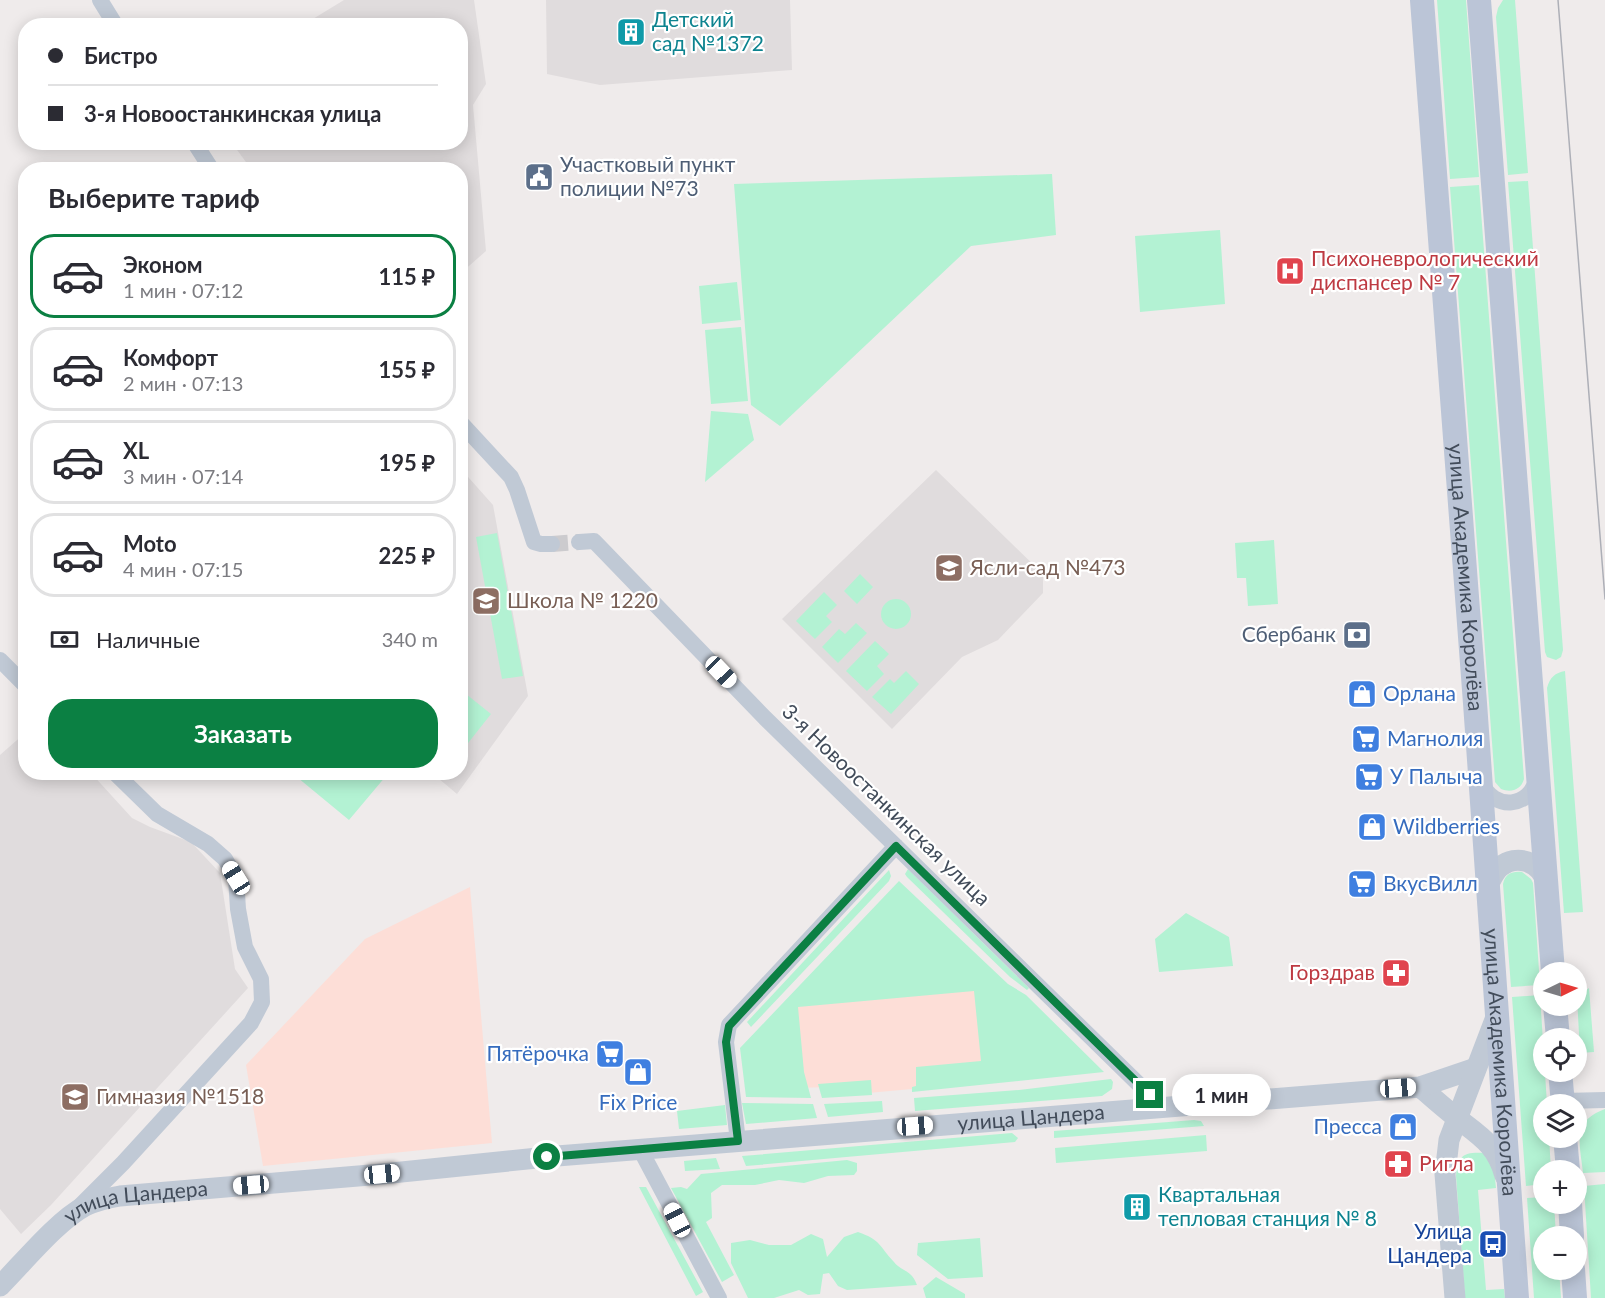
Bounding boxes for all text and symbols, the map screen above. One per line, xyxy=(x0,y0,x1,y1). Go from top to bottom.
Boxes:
place label: Детский сад №1372 xyxy=(652,6,764,55)
building icon: Детский сад №1372 xyxy=(615,16,647,48)
text: Бистро xyxy=(84,42,158,69)
text: 3-я Новоостанкинская улица xyxy=(84,100,381,127)
place label: Участковый пункт полиции №73 xyxy=(560,151,736,200)
public building icon: Участковый пункт полиции №73 xyxy=(523,161,555,193)
text: Выберите тариф xyxy=(48,181,260,214)
place label: Психоневрологический диспансер № 7 xyxy=(1311,245,1539,294)
icon: car xyxy=(51,249,105,303)
text: Эконом xyxy=(123,251,203,278)
hospital icon: Психоневрологический диспансер № 7 xyxy=(1274,255,1306,287)
text: 115 ₽ xyxy=(379,263,435,290)
text: 1 мин · 07:12 xyxy=(123,278,243,302)
icon: car xyxy=(51,342,105,396)
text: Комфорт xyxy=(123,344,218,371)
text: 155 ₽ xyxy=(379,356,435,383)
text: 2 мин · 07:13 xyxy=(123,371,243,395)
icon: car xyxy=(51,435,105,489)
text: XL xyxy=(123,437,149,464)
street label: улица Академика Королёва xyxy=(1444,442,1490,712)
text: 195 ₽ xyxy=(379,449,435,476)
text: 3 мин · 07:14 xyxy=(123,464,243,488)
icon: car xyxy=(51,528,105,582)
text: Moto xyxy=(123,530,177,557)
text: 225 ₽ xyxy=(379,542,435,569)
school or university icon: Ясли-сад №473 xyxy=(933,552,965,584)
place label: Ясли-сад №473 xyxy=(969,554,1126,579)
text: 4 мин · 07:15 xyxy=(123,557,243,581)
school or university icon: Школа № 1220 xyxy=(470,585,502,617)
place label: Школа № 1220 xyxy=(507,587,658,612)
bank icon: Сбербанк xyxy=(1341,619,1373,651)
place label: Сбербанк xyxy=(1242,621,1336,646)
icon: cash xyxy=(48,623,81,656)
text: Наличные xyxy=(96,626,200,653)
text: 340 m xyxy=(382,627,438,651)
car xyxy=(702,653,740,691)
shop icon: Орлана xyxy=(1346,678,1378,710)
place label: Орлана xyxy=(1383,680,1456,705)
street label: 3-я Новоостанкинская улица xyxy=(778,698,996,910)
button: Заказать xyxy=(48,699,438,768)
supermarket icon: Магнолия xyxy=(1350,723,1382,755)
place label: Магнолия xyxy=(1387,725,1483,750)
supermarket icon: У Палыча xyxy=(1353,761,1385,793)
place label: У Палыча xyxy=(1390,763,1483,788)
shop icon: Wildberries xyxy=(1356,811,1388,843)
place label: Wildberries xyxy=(1393,813,1500,838)
car xyxy=(219,858,253,898)
supermarket icon: ВкусВилл xyxy=(1346,868,1378,900)
place label: ВкусВилл xyxy=(1383,870,1478,895)
street label: улица Академика Королёва xyxy=(1480,927,1524,1197)
pharmacy icon: Горздрав xyxy=(1380,957,1412,989)
place label: Горздрав xyxy=(1289,959,1375,984)
north arrow xyxy=(1533,962,1587,1016)
map controls xyxy=(1533,962,1587,1280)
button: locate xyxy=(1533,1028,1587,1082)
supermarket icon: Пятёрочка xyxy=(594,1038,626,1070)
place label: Пятёрочка xyxy=(486,1040,589,1065)
shop icon: Fix Price xyxy=(622,1056,654,1088)
callout: 1 мин xyxy=(1171,1074,1270,1116)
car xyxy=(1379,1078,1417,1098)
school or university icon: Гимназия №1518 xyxy=(59,1081,91,1113)
route end xyxy=(1136,1081,1163,1108)
place label: Гимназия №1518 xyxy=(96,1083,264,1108)
text: 1 мин xyxy=(1195,1083,1248,1107)
place label: Fix Price xyxy=(599,1089,677,1114)
button: layers xyxy=(1533,1094,1587,1148)
street label: улица Цандера xyxy=(956,1098,1105,1135)
shop icon: Пресса xyxy=(1387,1111,1419,1143)
place label: Пресса xyxy=(1314,1113,1382,1138)
car xyxy=(896,1116,934,1136)
route start xyxy=(533,1143,560,1170)
pharmacy icon: Ригла xyxy=(1382,1148,1414,1180)
place label: Ригла xyxy=(1419,1150,1474,1175)
button: + xyxy=(1533,1160,1587,1214)
car xyxy=(363,1163,401,1185)
car xyxy=(232,1174,270,1196)
street label: улица Цандера xyxy=(58,1175,209,1228)
place label: Квартальная тепловая станция № 8 xyxy=(1158,1181,1377,1230)
building icon: Квартальная тепловая станция № 8 xyxy=(1121,1191,1153,1223)
car xyxy=(661,1200,693,1240)
place label: Улица Цандера xyxy=(1387,1218,1472,1267)
button: − xyxy=(1533,1226,1587,1280)
bus stop icon: Улица Цандера xyxy=(1477,1228,1509,1260)

